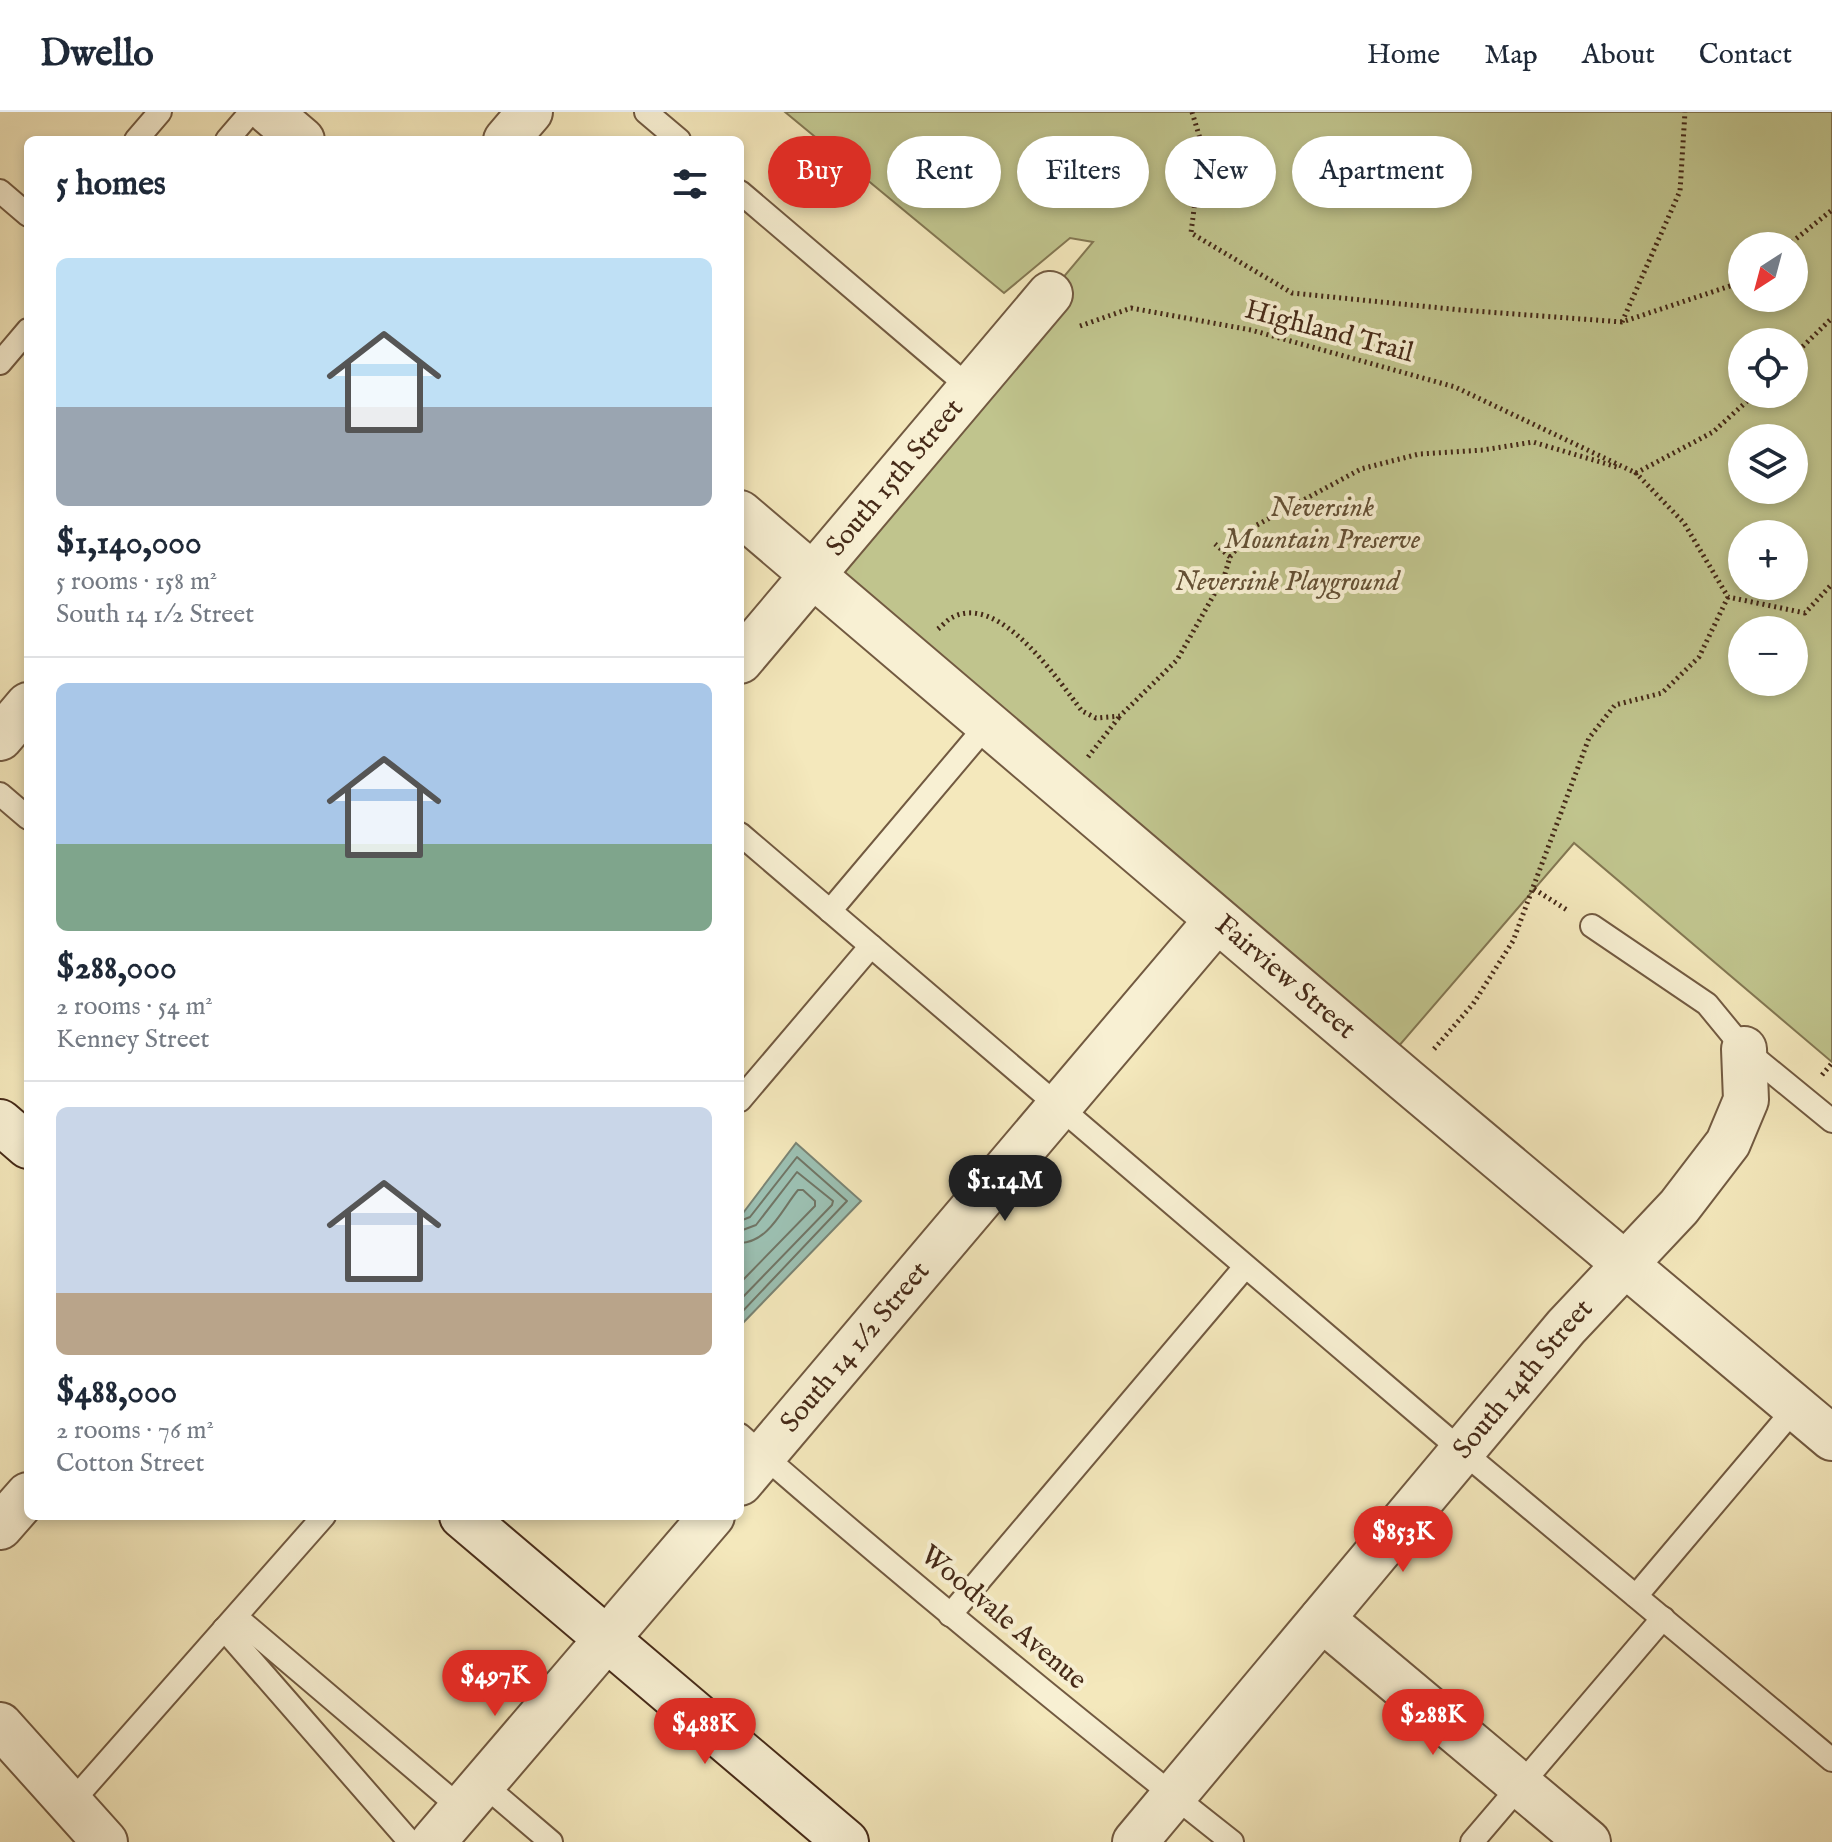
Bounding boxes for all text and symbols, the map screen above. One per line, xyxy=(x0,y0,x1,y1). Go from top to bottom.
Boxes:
text: Dwello xyxy=(40,31,154,79)
text: Home xyxy=(1367,38,1440,73)
text: Map xyxy=(1484,38,1538,73)
text: About xyxy=(1582,38,1655,73)
text: Contact xyxy=(1699,38,1792,73)
chip: Buy xyxy=(768,136,871,208)
chip: Rent xyxy=(887,136,1001,208)
chip: Filters xyxy=(1017,136,1149,208)
chip: New xyxy=(1165,136,1276,208)
chip: Apartment xyxy=(1292,136,1472,208)
icon: filters xyxy=(668,162,712,206)
text: 5 homes xyxy=(56,163,166,206)
north arrow xyxy=(1728,232,1808,312)
map controls xyxy=(1728,232,1808,696)
street label: Highland Trail xyxy=(1241,293,1417,371)
icon: home xyxy=(312,310,456,454)
button: locate xyxy=(1728,328,1808,408)
street label: South 15th Street xyxy=(818,391,972,564)
button: layers xyxy=(1728,424,1808,504)
park label: Neversink Mountain Preserve xyxy=(1224,491,1421,558)
button: + xyxy=(1728,520,1808,600)
text: $1,140,000 xyxy=(56,522,202,565)
text: 5 rooms · 158 m² xyxy=(56,565,217,598)
park label: Neversink Playground xyxy=(1175,565,1401,600)
text: South 14 1/2 Street xyxy=(56,598,254,631)
button: − xyxy=(1728,616,1808,696)
icon: home xyxy=(312,735,456,879)
street label: Fairview Street xyxy=(1208,907,1363,1047)
text: $288,000 xyxy=(56,947,177,990)
text: 2 rooms · 54 m² xyxy=(56,990,213,1023)
text: Kenney Street xyxy=(56,1023,209,1056)
pin: $1.14M xyxy=(940,1155,1070,1223)
icon: home xyxy=(312,1159,456,1303)
text: $1.14M xyxy=(967,1164,1043,1197)
street label: South 14 1/2 Street xyxy=(773,1254,938,1440)
street label: South 14th Street xyxy=(1445,1291,1601,1466)
text: $488,000 xyxy=(56,1371,177,1414)
text: 2 rooms · 76 m² xyxy=(56,1414,214,1447)
text: Cotton Street xyxy=(56,1447,204,1480)
pin: $853K xyxy=(1347,1506,1459,1574)
text: $853K xyxy=(1372,1515,1434,1548)
street label: Woodvale Avenue xyxy=(913,1538,1094,1698)
pin: $497K xyxy=(439,1650,551,1718)
text: $497K xyxy=(460,1659,530,1692)
pin: $288K xyxy=(1377,1689,1489,1757)
pin: $488K xyxy=(649,1698,761,1766)
text: $288K xyxy=(1400,1698,1466,1731)
text: $488K xyxy=(672,1707,738,1740)

